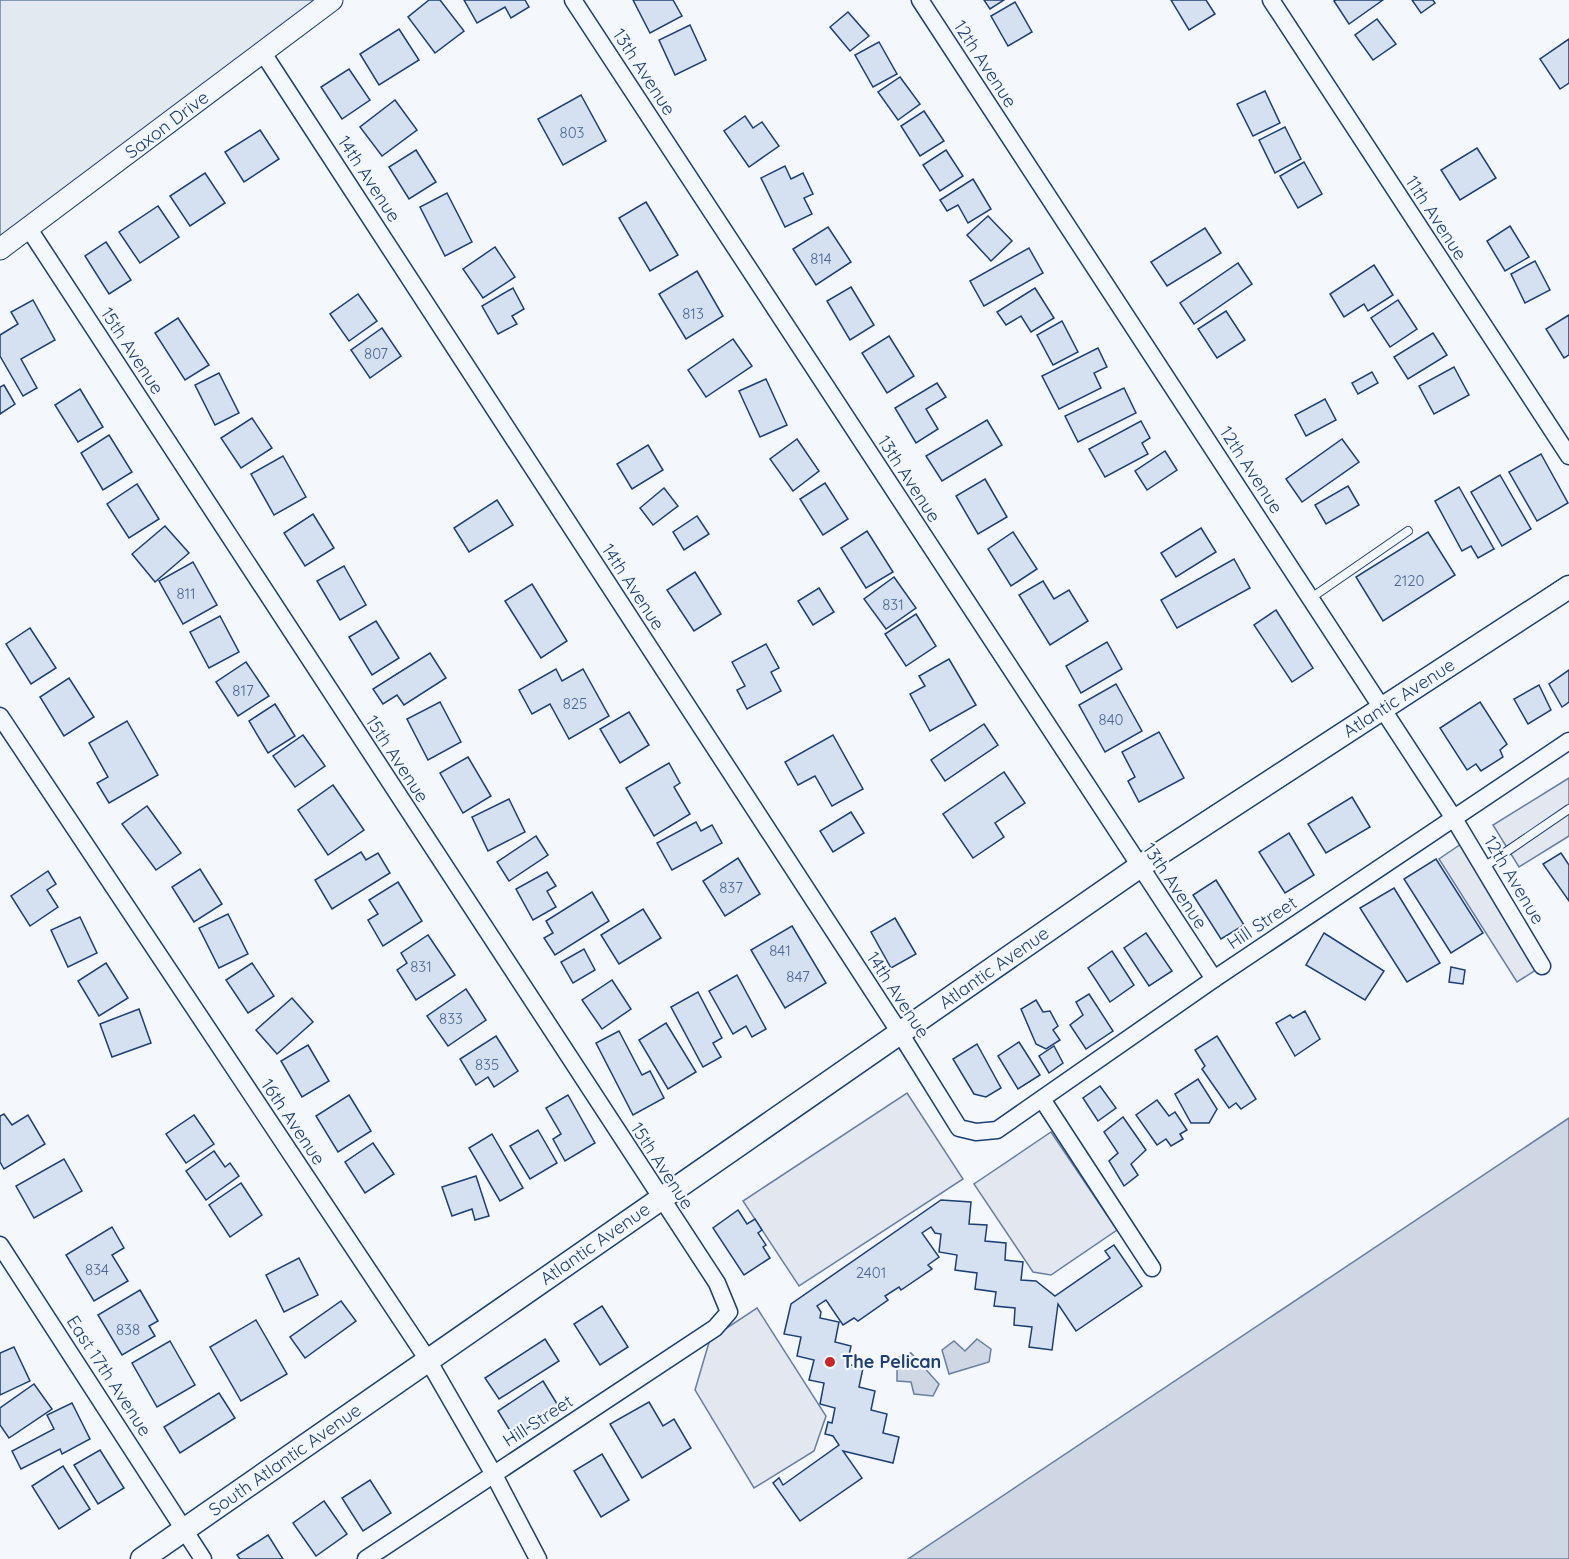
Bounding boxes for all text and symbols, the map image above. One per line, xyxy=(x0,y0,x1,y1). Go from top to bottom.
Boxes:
street label: 12th Avenue xyxy=(949,16,1022,112)
street label: 13th Avenue xyxy=(608,24,681,119)
street label: Saxon Drive xyxy=(120,86,213,164)
house number: 803 xyxy=(560,123,585,142)
street label: 14th Avenue xyxy=(333,131,406,226)
street label: 11th Avenue xyxy=(1401,171,1472,264)
house number: 814 xyxy=(810,249,832,268)
street label: 15th Avenue xyxy=(96,303,169,399)
house number: 813 xyxy=(682,304,704,323)
house number: 807 xyxy=(364,344,388,363)
street label: 12th Avenue xyxy=(1215,422,1288,518)
street label: 13th Avenue xyxy=(873,431,946,526)
street label: 14th Avenue xyxy=(597,539,670,634)
house number: 2120 xyxy=(1393,571,1425,590)
house number: 811 xyxy=(176,584,196,603)
house number: 831 xyxy=(882,595,904,614)
street label: Atlantic Avenue xyxy=(1338,653,1459,742)
house number: 817 xyxy=(232,681,254,700)
house number: 825 xyxy=(563,694,587,713)
house number: 840 xyxy=(1099,710,1124,729)
street label: 15th Avenue xyxy=(361,711,434,807)
street label: 12th Avenue xyxy=(1479,831,1550,928)
street label: 13th Avenue xyxy=(1138,838,1213,933)
house number: 837 xyxy=(719,878,743,897)
street label: Hill Street xyxy=(1222,891,1301,954)
street label: Atlantic Avenue xyxy=(934,921,1053,1014)
house number: 841 xyxy=(769,941,791,960)
street label: 14th Avenue xyxy=(862,947,935,1042)
house number: 831 xyxy=(410,957,432,976)
house number: 847 xyxy=(786,967,810,986)
house number: 833 xyxy=(439,1009,463,1028)
house number: 835 xyxy=(475,1055,499,1074)
street label: 16th Avenue xyxy=(256,1074,331,1169)
street label: 15th Avenue xyxy=(626,1118,699,1214)
street label: Atlantic Avenue xyxy=(535,1197,654,1290)
house number: 834 xyxy=(85,1260,109,1279)
house number: 2401 xyxy=(856,1263,886,1282)
street label: East 17th Avenue xyxy=(62,1311,157,1440)
house number: 838 xyxy=(116,1320,140,1339)
place label: The Pelican xyxy=(842,1350,941,1373)
marker: The Pelican xyxy=(823,1355,837,1369)
street label: Hill Street xyxy=(498,1389,577,1452)
street label: South Atlantic Avenue xyxy=(204,1398,366,1521)

